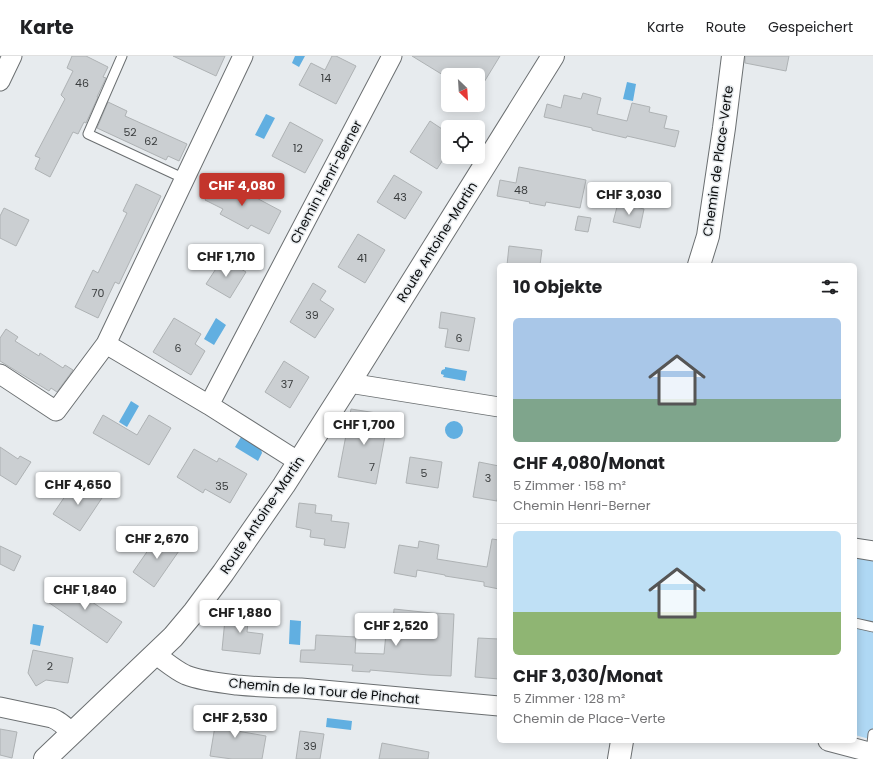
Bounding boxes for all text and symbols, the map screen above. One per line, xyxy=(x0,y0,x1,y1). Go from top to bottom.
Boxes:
text: Karte xyxy=(20,14,74,41)
text: Karte xyxy=(647,17,684,37)
text: Route xyxy=(706,17,746,37)
text: Gespeichert xyxy=(768,17,853,37)
north arrow xyxy=(441,68,485,112)
map controls xyxy=(441,68,485,164)
house number: 14 xyxy=(321,70,331,86)
house number: 46 xyxy=(75,75,89,91)
street label: Chemin de Place-Verte xyxy=(698,84,738,238)
street label: Chemin Henri-Berner xyxy=(285,117,367,247)
button: locate xyxy=(441,120,485,164)
house number: 52 xyxy=(123,124,137,140)
house number: 62 xyxy=(144,133,158,149)
house number: 12 xyxy=(293,140,303,156)
pin: CHF 4,080 xyxy=(196,173,288,207)
text: CHF 4,080 xyxy=(208,176,276,195)
street label: Route Antoine-Martin xyxy=(392,178,482,306)
house number: 48 xyxy=(514,182,528,198)
pin: CHF 3,030 xyxy=(583,182,675,216)
text: CHF 3,030 xyxy=(596,185,662,204)
house number: 43 xyxy=(393,189,407,205)
pin: CHF 1,710 xyxy=(180,244,272,278)
text: CHF 1,710 xyxy=(197,247,255,266)
house number: 41 xyxy=(357,250,367,266)
text: 10 Objekte xyxy=(513,275,602,299)
icon: filters xyxy=(819,276,841,298)
house number: 70 xyxy=(92,285,105,301)
house number: 39 xyxy=(305,307,319,323)
house number: 6 xyxy=(456,330,463,346)
house number: 6 xyxy=(175,340,182,356)
icon: home xyxy=(641,344,713,416)
house number: 37 xyxy=(281,376,293,392)
pin: CHF 1,700 xyxy=(318,412,410,446)
text: CHF 1,700 xyxy=(333,415,395,434)
text: CHF 4,080/Monat xyxy=(513,451,665,475)
street label: Route Antoine-Martin xyxy=(215,452,309,578)
house number: 7 xyxy=(369,459,375,475)
house number: 5 xyxy=(421,465,428,481)
house number: 3 xyxy=(485,470,491,486)
pin: CHF 4,650 xyxy=(32,472,124,506)
text: CHF 4,650 xyxy=(44,475,112,494)
text: 5 Zimmer · 158 m² xyxy=(513,476,626,495)
house number: 35 xyxy=(215,478,229,494)
text: Chemin Henri-Berner xyxy=(513,496,651,515)
pin: CHF 2,670 xyxy=(111,526,203,560)
text: CHF 2,670 xyxy=(125,529,189,548)
icon: home xyxy=(641,557,713,629)
pin: CHF 1,840 xyxy=(39,577,131,611)
text: CHF 1,840 xyxy=(53,580,117,599)
pin: CHF 1,880 xyxy=(194,600,286,634)
text: CHF 1,880 xyxy=(208,603,272,622)
pin: CHF 2,520 xyxy=(350,613,442,647)
text: CHF 2,520 xyxy=(364,616,428,635)
house number: 2 xyxy=(47,658,53,674)
text: CHF 3,030/Monat xyxy=(513,664,663,688)
street label: Chemin de la Tour de Pinchat xyxy=(228,673,421,709)
text: 5 Zimmer · 128 m² xyxy=(513,689,625,708)
pin: CHF 2,530 xyxy=(189,705,281,739)
text: CHF 2,530 xyxy=(202,708,268,727)
text: Chemin de Place-Verte xyxy=(513,709,665,728)
house number: 39 xyxy=(303,738,317,754)

